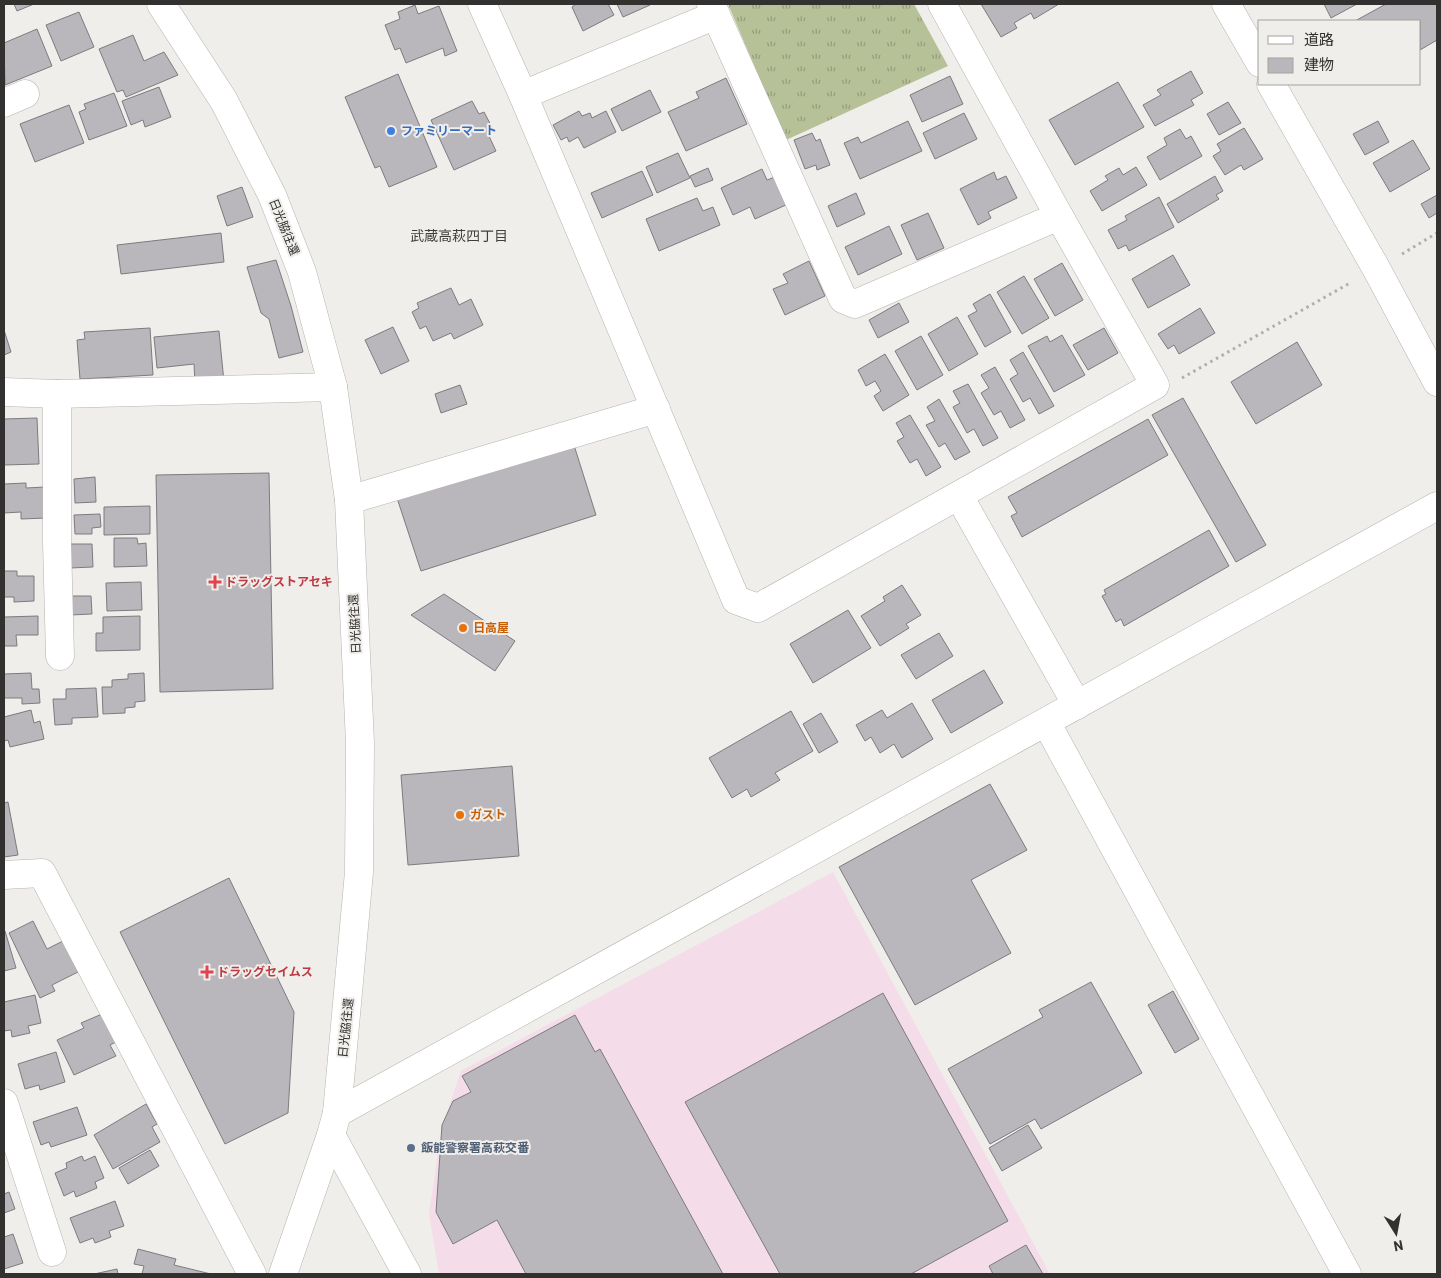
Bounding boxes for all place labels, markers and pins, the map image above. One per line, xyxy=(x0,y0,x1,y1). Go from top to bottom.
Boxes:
place label: ファミリーマート xyxy=(401,123,497,137)
marker: ファミリーマート xyxy=(385,125,397,137)
place label: ドラッグストアセキ xyxy=(225,574,333,588)
marker: ドラッグストアセキ xyxy=(209,576,221,588)
place label: 日高屋 xyxy=(473,620,509,634)
marker: 日高屋 xyxy=(457,622,469,634)
place label: ガスト xyxy=(470,807,506,821)
marker: ガスト xyxy=(454,809,466,821)
place label: ドラッグセイムス xyxy=(217,964,313,978)
marker: ドラッグセイムス xyxy=(201,966,213,978)
place label: 飯能警察署高萩交番 xyxy=(421,1140,530,1154)
marker: 飯能警察署高萩交番 xyxy=(405,1142,417,1154)

